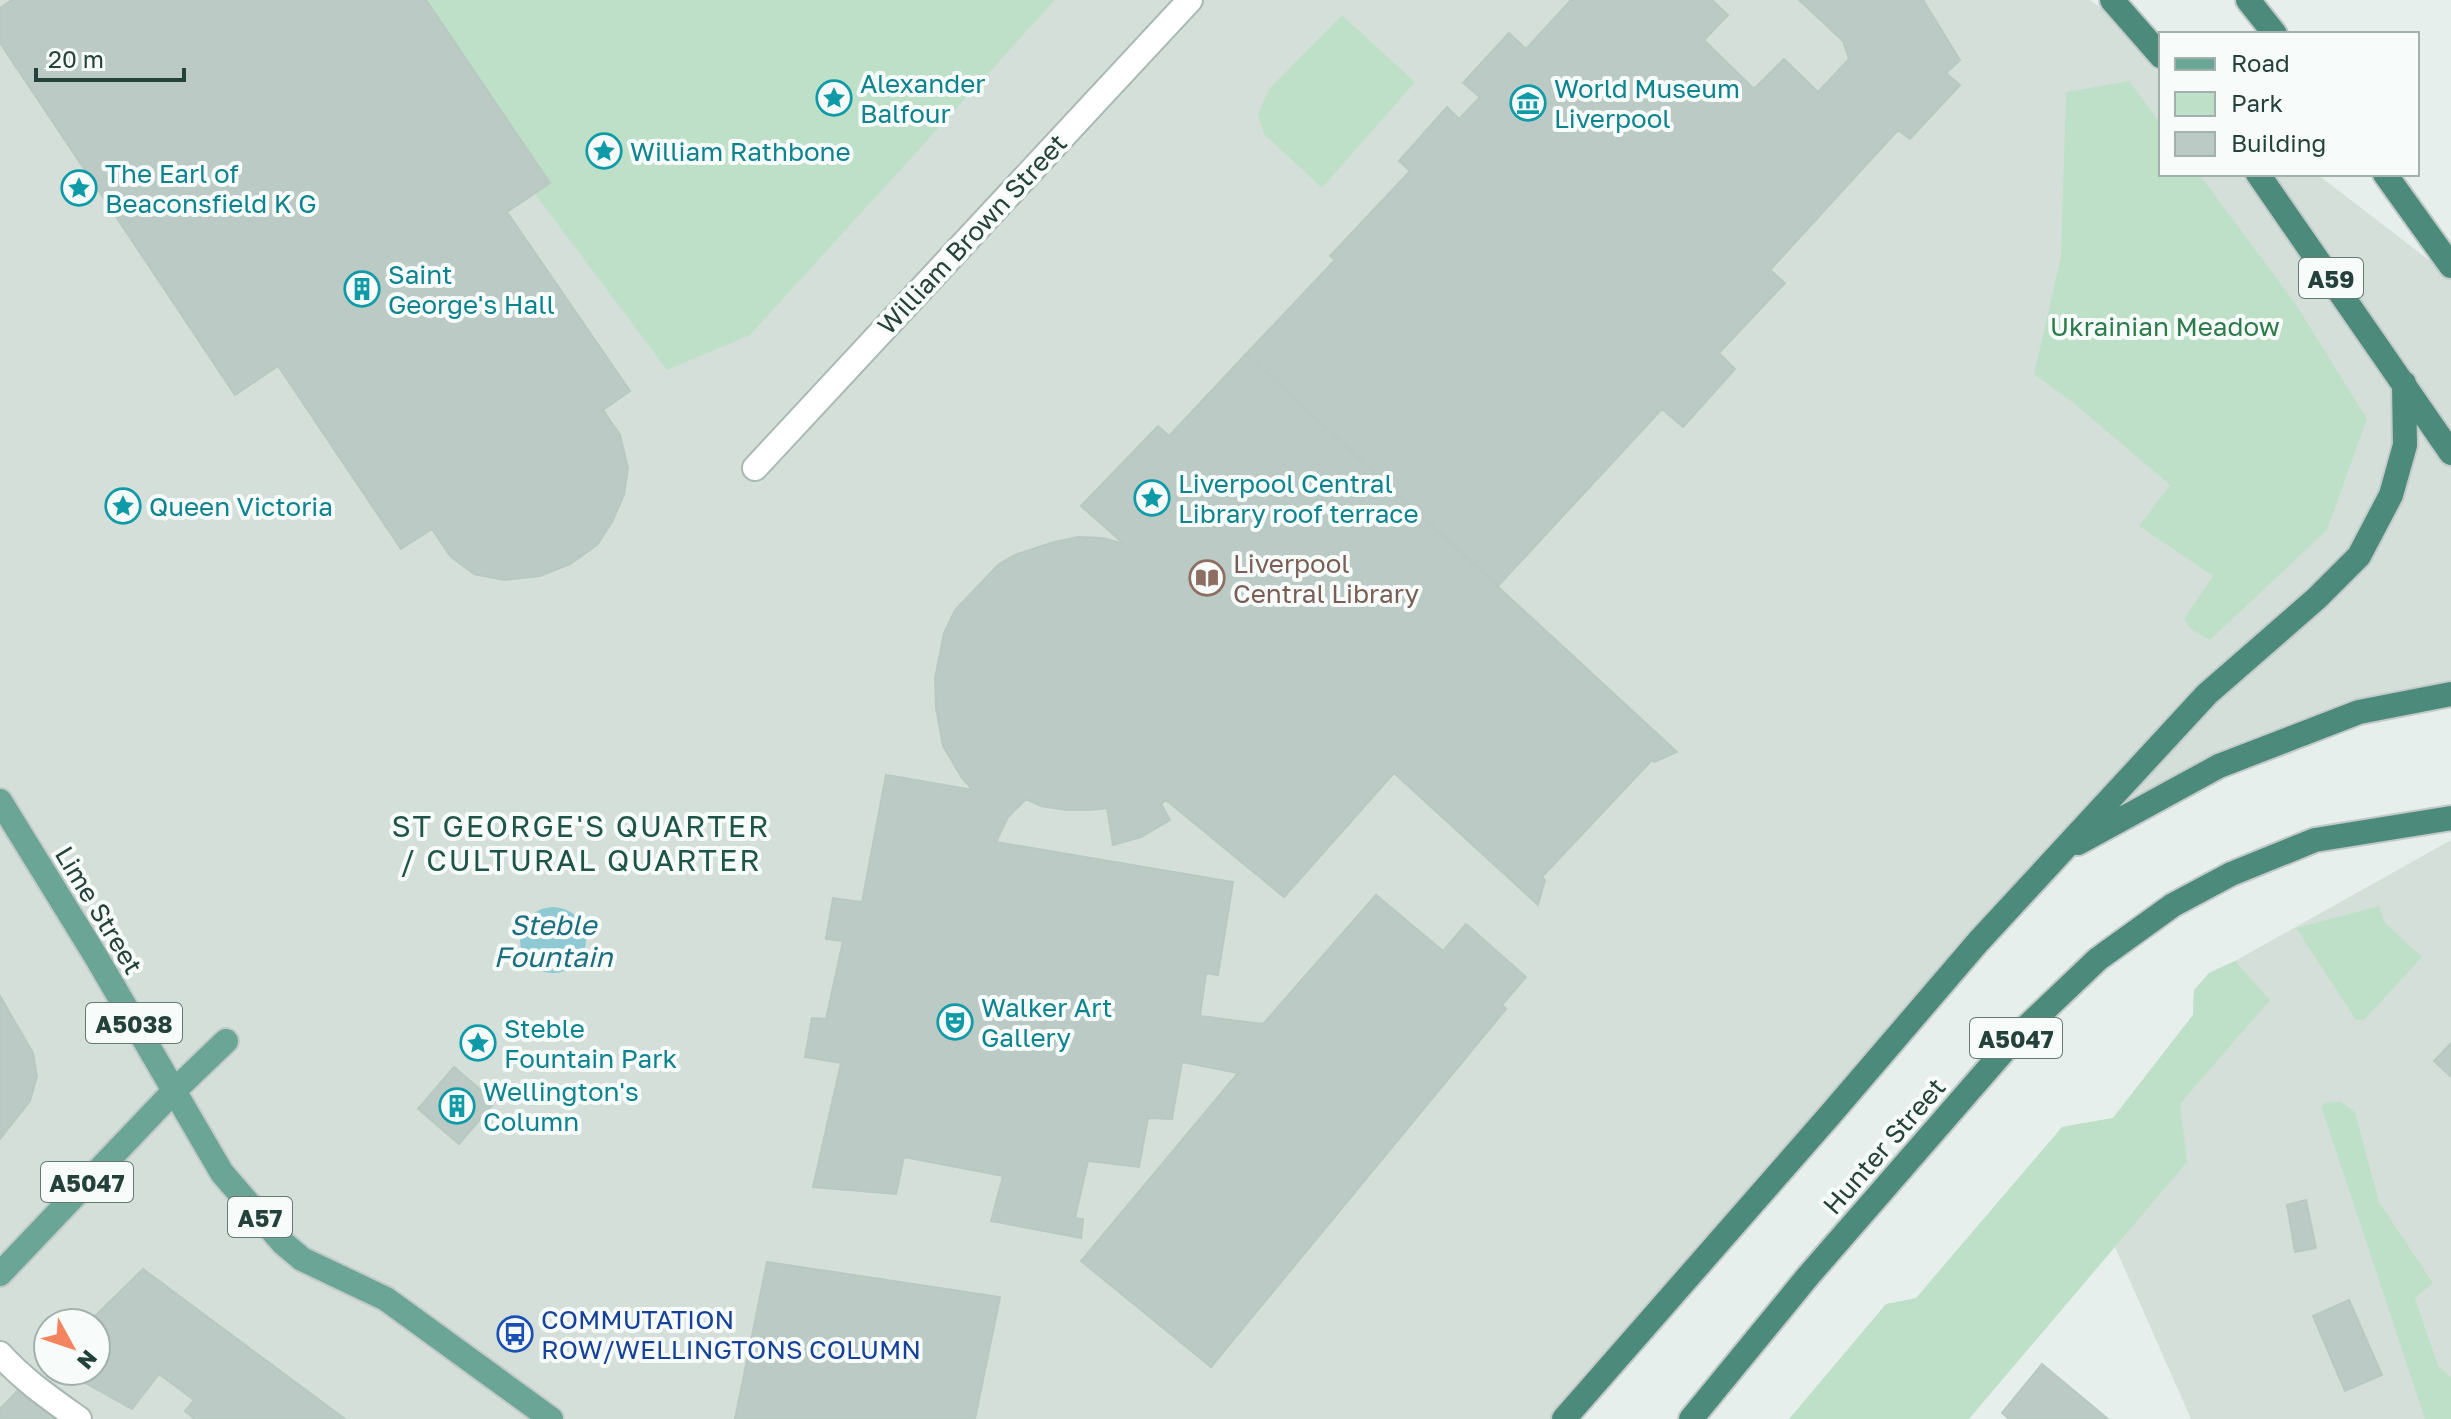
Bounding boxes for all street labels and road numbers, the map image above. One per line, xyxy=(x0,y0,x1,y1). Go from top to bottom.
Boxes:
street label: William Brown Street xyxy=(871,127,1073,341)
road number: A59 xyxy=(2299,258,2363,298)
street label: Lime Street xyxy=(49,841,149,979)
road number: A5038 xyxy=(86,1003,182,1043)
road number: A5047 xyxy=(1970,1018,2062,1058)
street label: Hunter Street xyxy=(1816,1072,1952,1220)
road number: A5047 xyxy=(41,1162,133,1202)
road number: A57 xyxy=(228,1197,292,1237)

